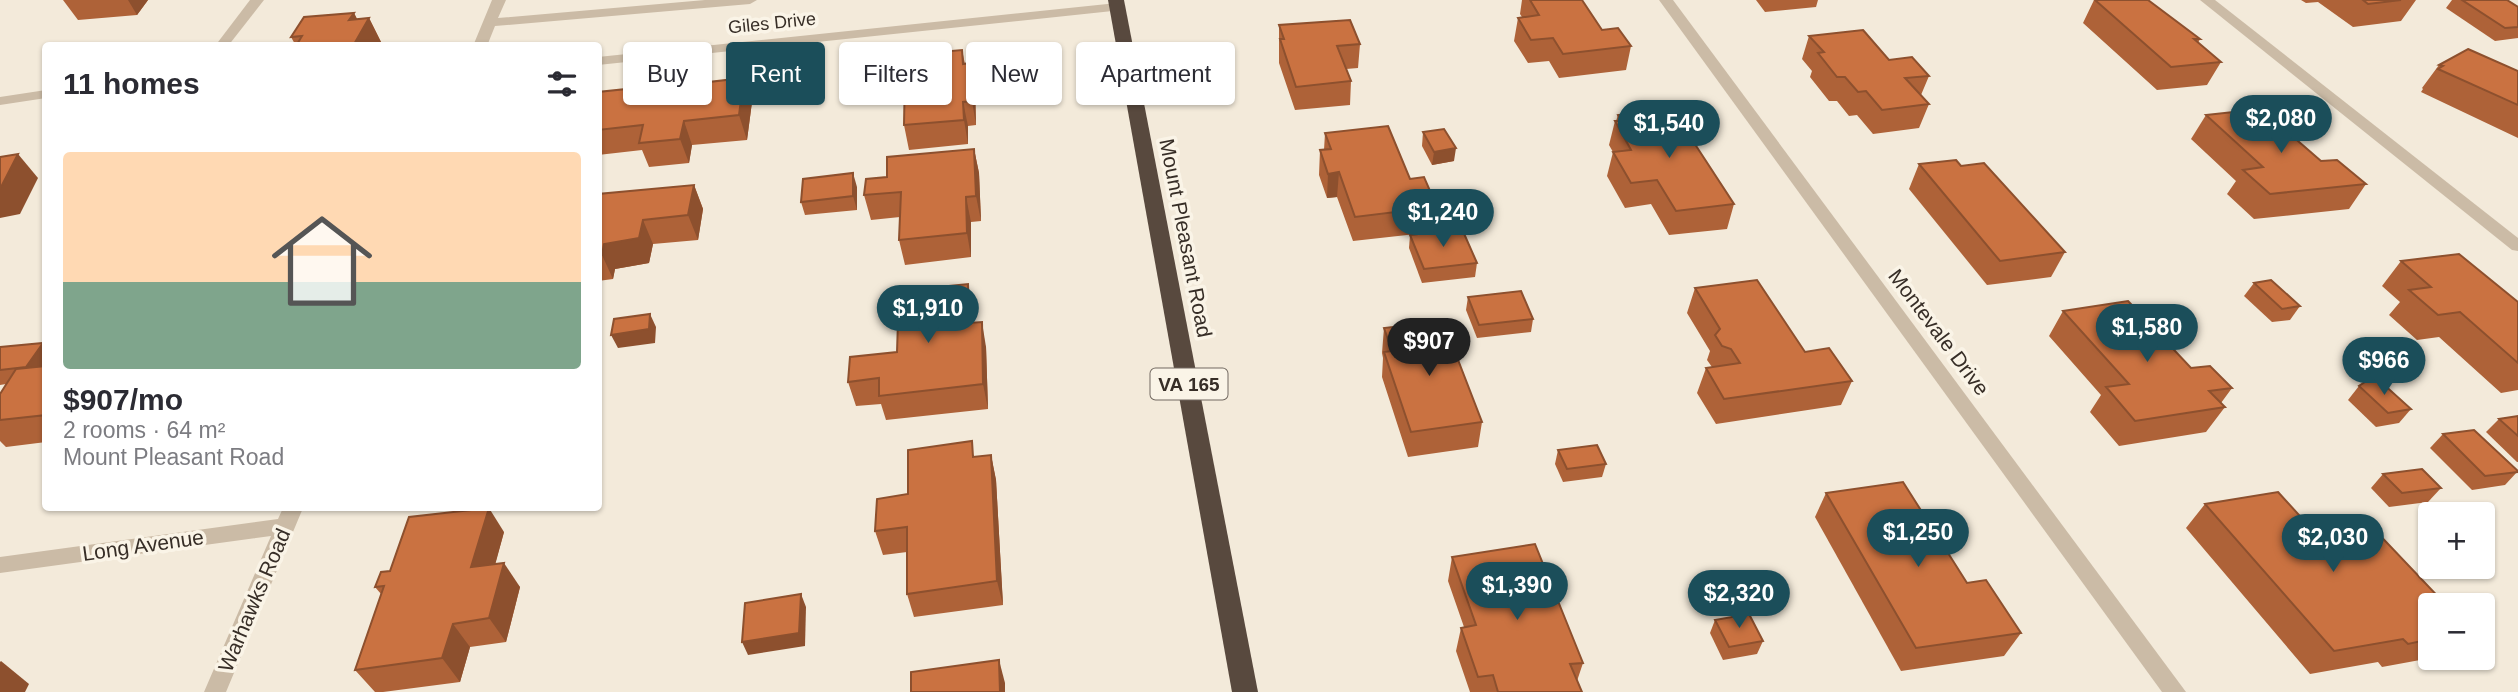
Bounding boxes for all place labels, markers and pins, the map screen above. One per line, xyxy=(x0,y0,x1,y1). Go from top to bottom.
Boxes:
pin: $2,080 xyxy=(2224,96,2338,155)
pin: $1,540 xyxy=(1612,100,1726,160)
pin: $1,240 xyxy=(1386,190,1500,249)
pin: $1,910 xyxy=(871,286,985,345)
pin: $1,580 xyxy=(2090,304,2204,364)
pin: $907 xyxy=(1388,318,1470,378)
pin: $966 xyxy=(2343,338,2425,397)
pin: $1,250 xyxy=(1861,510,1975,569)
pin: $2,030 xyxy=(2276,514,2390,574)
pin: $1,390 xyxy=(1460,562,1574,622)
pin: $2,320 xyxy=(1682,570,1796,630)

